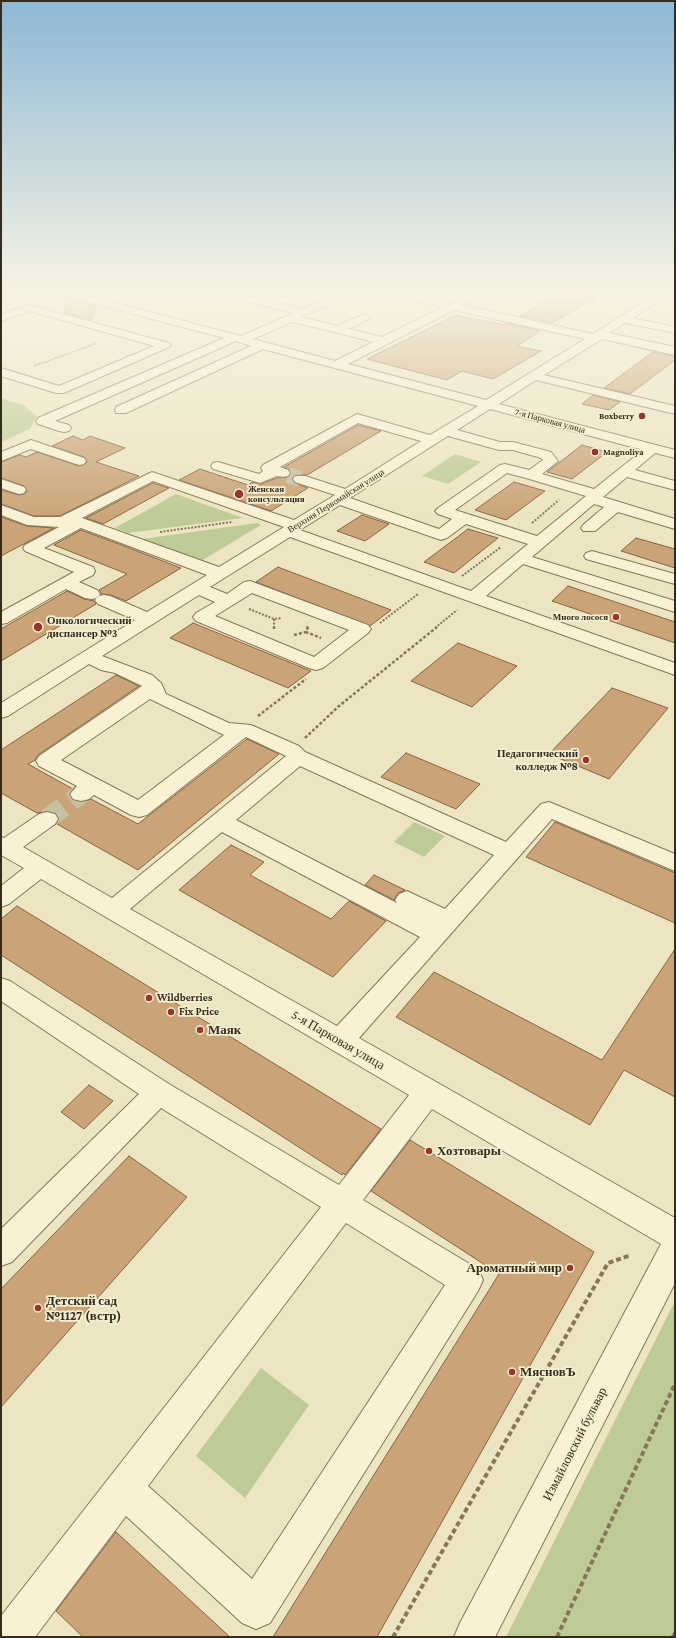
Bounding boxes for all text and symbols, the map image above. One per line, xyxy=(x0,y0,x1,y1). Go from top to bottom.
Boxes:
street label: 7-я Парковая улица xyxy=(514,406,586,436)
place label: Boxberry xyxy=(599,411,634,421)
marker: Boxberry xyxy=(637,411,647,421)
marker: Magnoliya xyxy=(590,447,600,457)
place label: Magnoliya xyxy=(603,447,644,457)
street label: Верхняя Первомайская улица xyxy=(286,467,386,535)
place label: Женская консультация xyxy=(248,484,305,505)
marker: Женская консультация xyxy=(233,488,245,500)
place label: Много лосося xyxy=(553,612,608,622)
marker: Много лосося xyxy=(611,612,621,622)
place label: Онкологический диспансер №3 xyxy=(47,614,132,640)
marker: Онкологический диспансер №3 xyxy=(32,621,44,633)
place label: Педагогический колледж №8 xyxy=(497,747,578,773)
marker: Педагогический колледж №8 xyxy=(581,755,591,765)
place label: Wildberries xyxy=(157,991,212,1005)
marker: Wildberries xyxy=(144,993,154,1003)
place label: Fix Price xyxy=(179,1005,219,1019)
marker: Fix Price xyxy=(166,1007,176,1017)
street label: 5-я Парковая улица xyxy=(288,1007,388,1073)
place label: Маяк xyxy=(208,1022,241,1038)
marker: Маяк xyxy=(195,1025,205,1035)
place label: Хозтовары xyxy=(437,1143,501,1159)
marker: Хозтовары xyxy=(424,1146,434,1156)
place label: Ароматный мир xyxy=(467,1260,562,1276)
marker: Ароматный мир xyxy=(565,1263,575,1273)
place label: Детский сад №1127 (встр) xyxy=(46,1293,122,1324)
marker: Детский сад №1127 (встр) xyxy=(33,1303,43,1313)
place label: МясновЪ xyxy=(520,1364,576,1380)
marker: МясновЪ xyxy=(507,1367,517,1377)
street label: Измайловский бульвар xyxy=(540,1385,610,1503)

